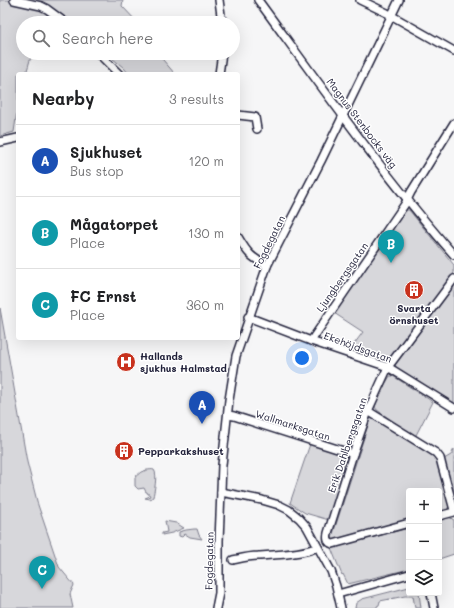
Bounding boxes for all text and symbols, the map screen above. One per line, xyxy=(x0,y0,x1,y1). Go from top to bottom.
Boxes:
search box xyxy=(16,16,240,60)
icon: search xyxy=(30,27,52,49)
text: Search here xyxy=(62,28,153,48)
street label: Magnus Stenbocks väg xyxy=(324,75,401,171)
text: Nearby xyxy=(32,87,94,109)
text: 3 results xyxy=(169,90,224,107)
text: Sjukhuset xyxy=(70,142,142,162)
text: A xyxy=(40,152,50,169)
text: 120 m xyxy=(188,152,224,169)
text: Bus stop xyxy=(70,162,123,179)
street label: Fogdegatan xyxy=(250,213,288,271)
text: Mågatorpet xyxy=(70,214,158,234)
text: B xyxy=(41,224,49,241)
text: 130 m xyxy=(188,224,224,241)
pin: B xyxy=(378,230,404,263)
text: Place xyxy=(70,234,105,251)
street label: Ljungbergsgatan xyxy=(313,239,371,315)
building icon: Svarta örnshuset xyxy=(403,279,425,301)
text: FC Ernst xyxy=(70,286,136,306)
text: C xyxy=(40,296,50,313)
text: 360 m xyxy=(186,296,224,313)
place label: Svarta örnshuset xyxy=(389,301,439,327)
text: Place xyxy=(70,306,105,323)
street label: Ekehöjdsgatan xyxy=(322,328,394,366)
your location xyxy=(292,348,312,368)
place label: Hallands sjukhus Halmstad xyxy=(140,349,228,375)
hospital icon: Hallands sjukhus Halmstad xyxy=(115,351,137,373)
pin: A xyxy=(189,391,215,424)
street label: Erik Dahlbergsgatan xyxy=(324,395,370,495)
street label: Wallmarksgatan xyxy=(254,406,332,444)
building icon: Pepparkakshuset xyxy=(113,440,135,462)
place label: Pepparkakshuset xyxy=(138,444,224,458)
map controls xyxy=(406,488,442,596)
button: + xyxy=(406,488,442,524)
button: − xyxy=(406,524,442,560)
street label: Fogdegatan xyxy=(201,532,217,590)
pin: C xyxy=(29,556,55,589)
button: layers xyxy=(406,560,442,596)

